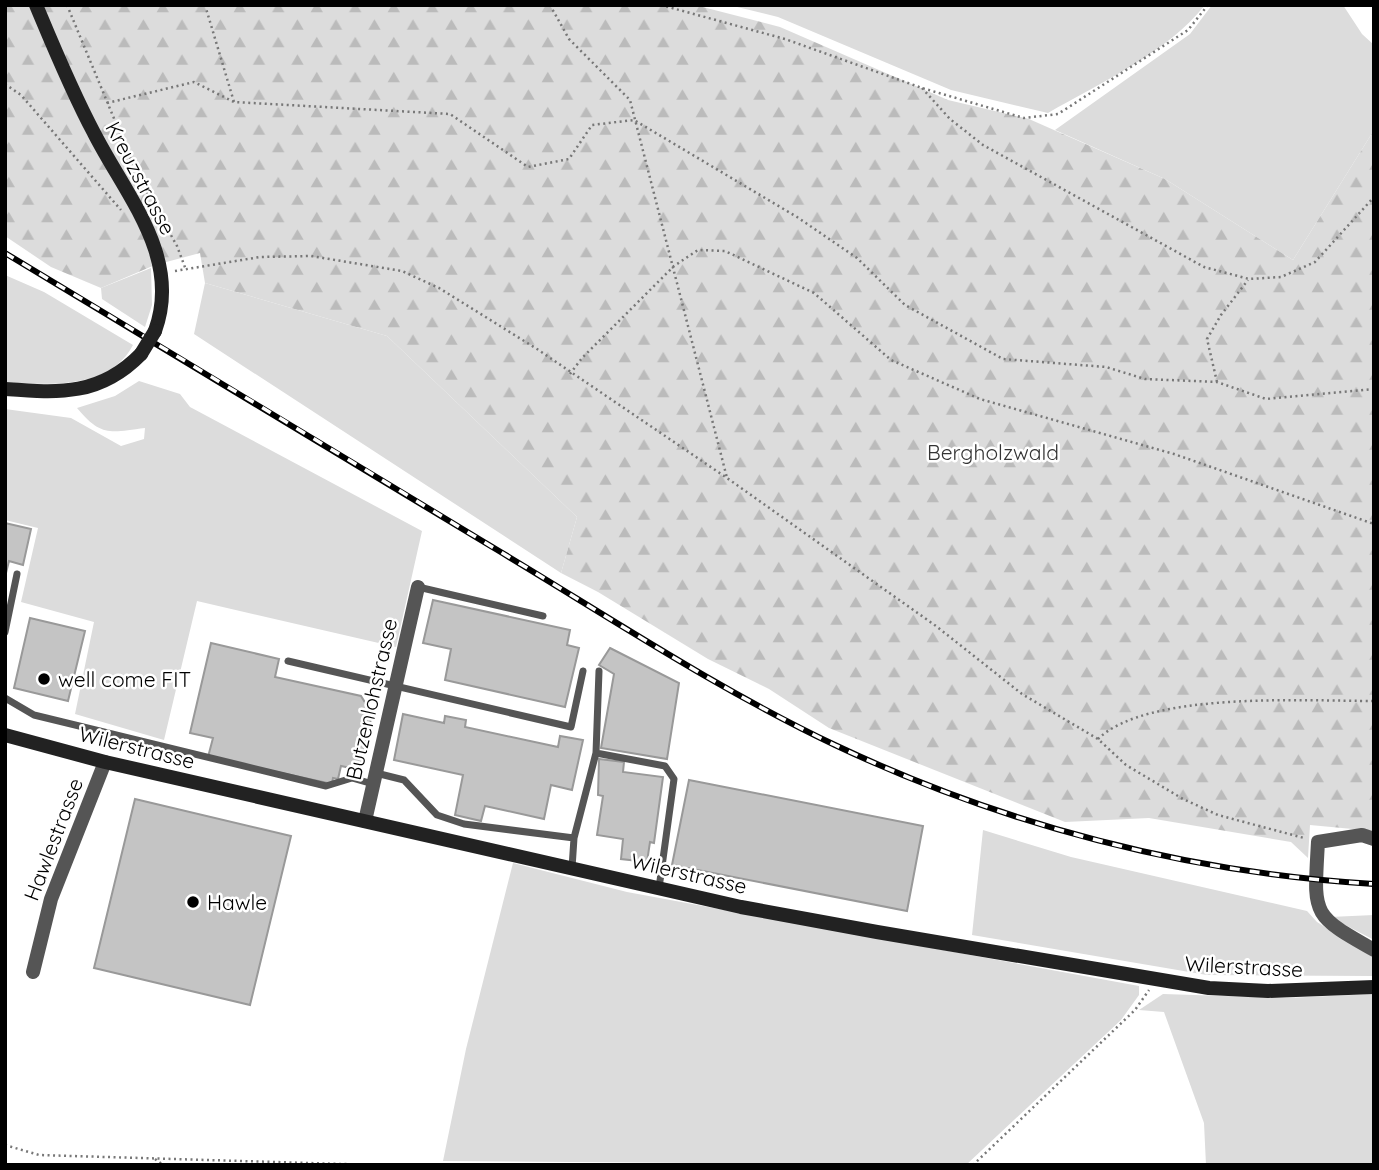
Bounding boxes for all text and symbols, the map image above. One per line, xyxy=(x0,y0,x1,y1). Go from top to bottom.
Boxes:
street label: Kreuzstrasse xyxy=(100,117,182,239)
park label: Bergholzwald xyxy=(927,439,1059,465)
street label: Butzenlohstrasse xyxy=(340,616,402,782)
place label: well come FIT xyxy=(58,666,191,692)
marker: well come FIT xyxy=(36,671,52,687)
street label: Wilerstrasse xyxy=(76,720,198,774)
street label: Hawlestrasse xyxy=(18,774,88,904)
street label: Wilerstrasse xyxy=(628,847,750,899)
place label: Hawle xyxy=(207,889,267,915)
marker: Hawle xyxy=(185,894,201,910)
street label: Wilerstrasse xyxy=(1184,950,1304,982)

